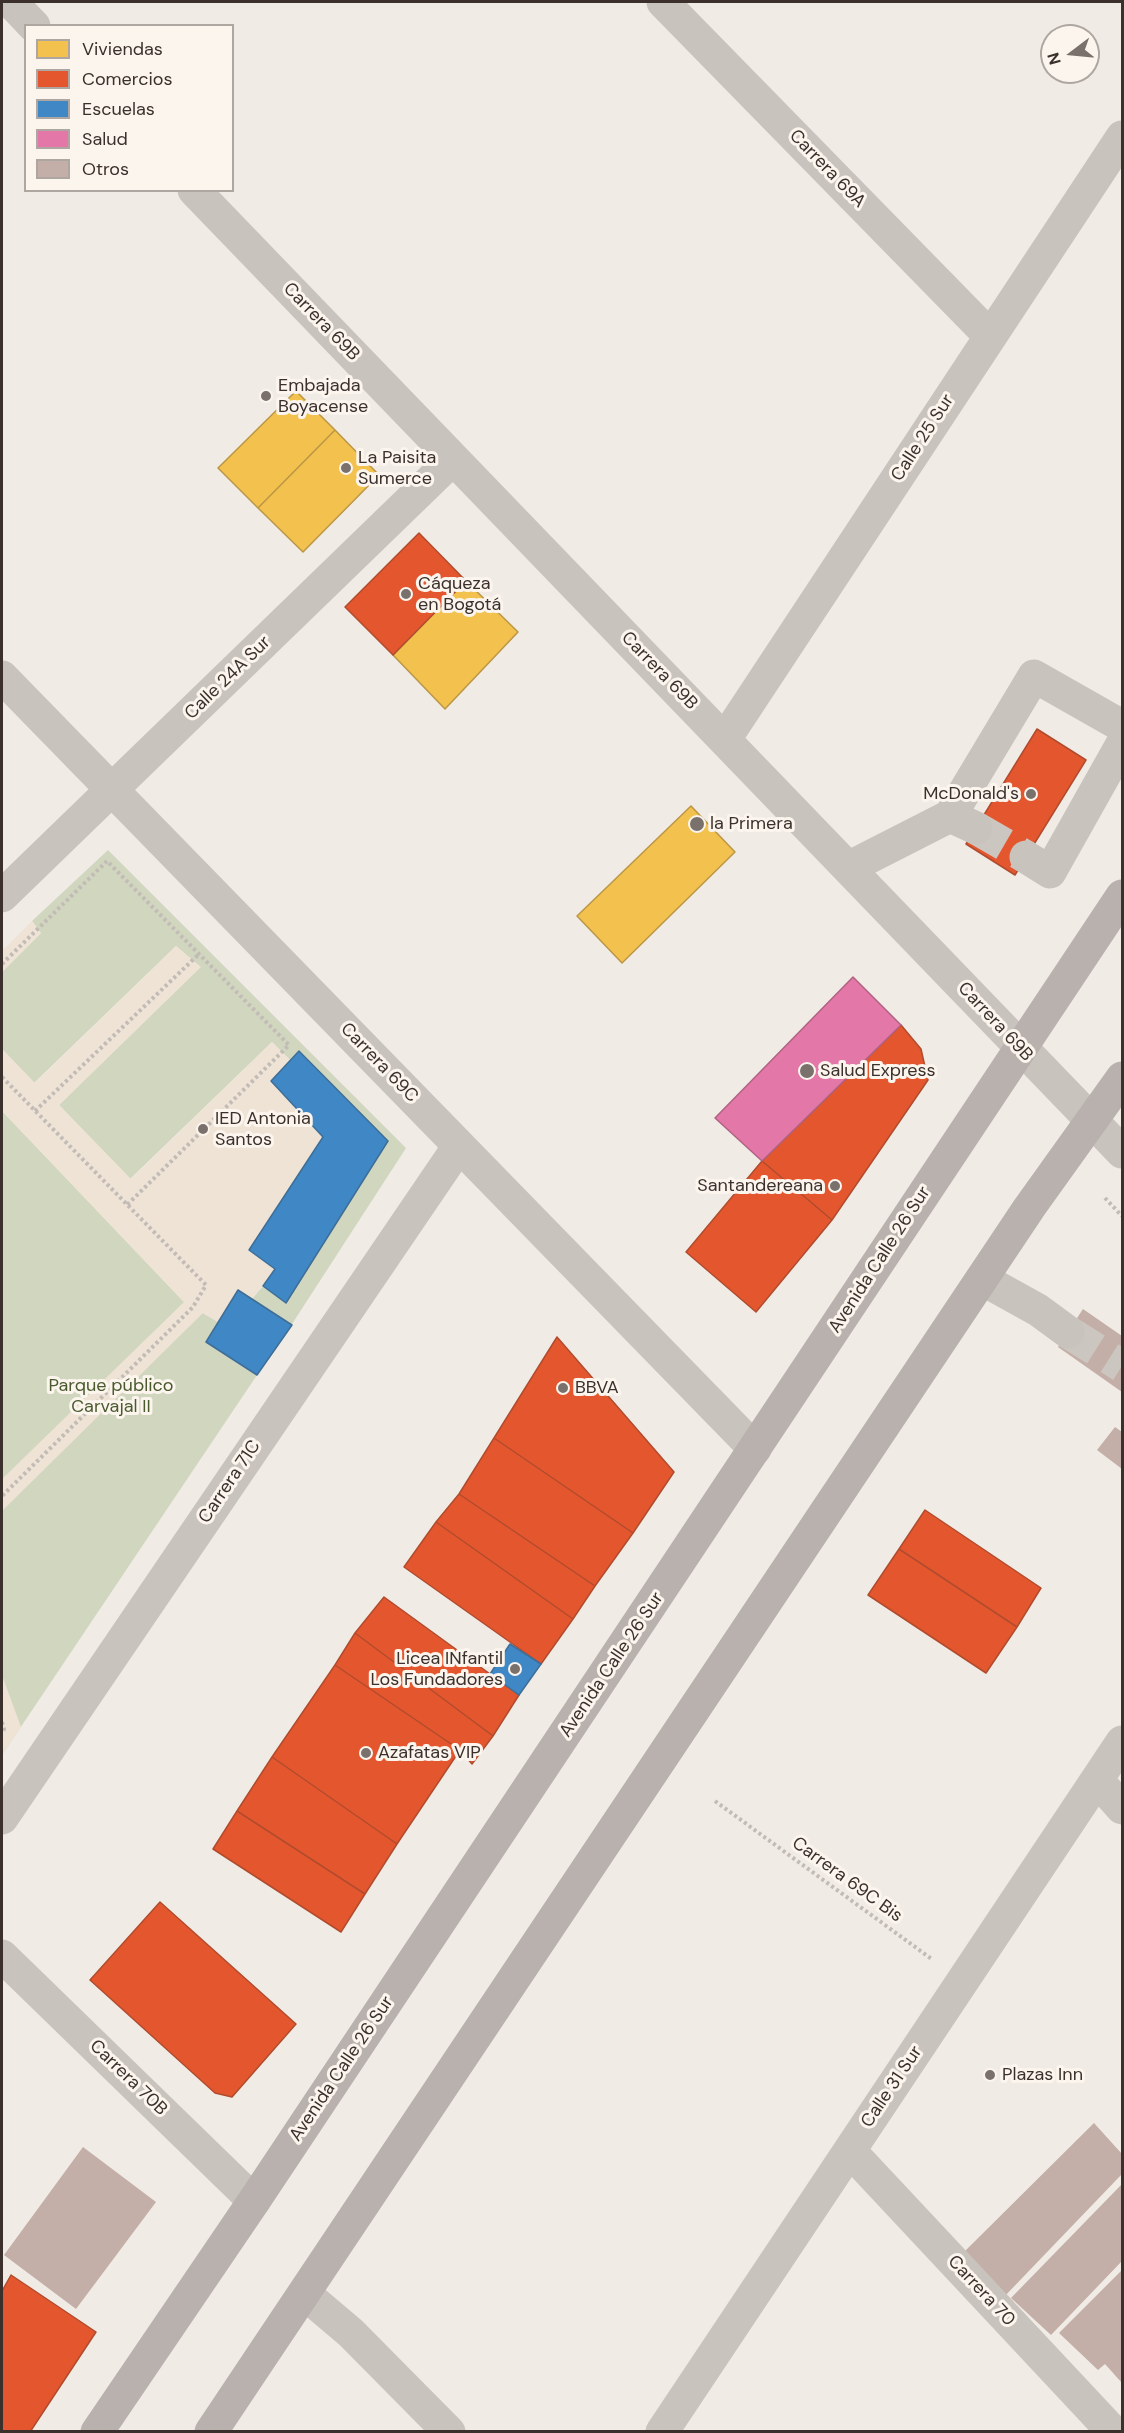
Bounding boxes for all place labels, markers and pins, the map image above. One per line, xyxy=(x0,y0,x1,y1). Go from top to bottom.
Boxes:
place label: Embajada Boyacense xyxy=(278,375,368,418)
marker: Embajada Boyacense xyxy=(259,389,273,403)
place label: La Paisita Sumerce xyxy=(358,447,436,490)
marker: La Paisita Sumerce xyxy=(339,461,353,475)
place label: Cáqueza en Bogotá xyxy=(418,573,501,616)
marker: Cáqueza en Bogotá xyxy=(399,587,413,601)
place label: McDonald's xyxy=(923,783,1019,805)
marker: McDonald's xyxy=(1024,787,1038,801)
place label: la Primera xyxy=(710,813,793,835)
marker: la Primera xyxy=(688,815,706,833)
place label: Salud Express xyxy=(820,1060,936,1082)
marker: Salud Express xyxy=(798,1062,816,1080)
place label: IED Antonia Santos xyxy=(215,1108,311,1150)
marker: IED Antonia Santos xyxy=(196,1122,210,1136)
place label: Santandereana xyxy=(697,1175,823,1197)
marker: Santandereana xyxy=(828,1179,842,1193)
place label: BBVA xyxy=(575,1377,619,1399)
marker: BBVA xyxy=(556,1381,570,1395)
place label: Licea INfantil Los Fundadores xyxy=(371,1648,503,1690)
marker: Licea INfantil Los Fundadores xyxy=(508,1662,522,1676)
place label: Azafatas VIP xyxy=(378,1742,481,1764)
marker: Azafatas VIP xyxy=(359,1746,373,1760)
place label: Plazas Inn xyxy=(1002,2064,1083,2086)
marker: Plazas Inn xyxy=(983,2068,997,2082)

